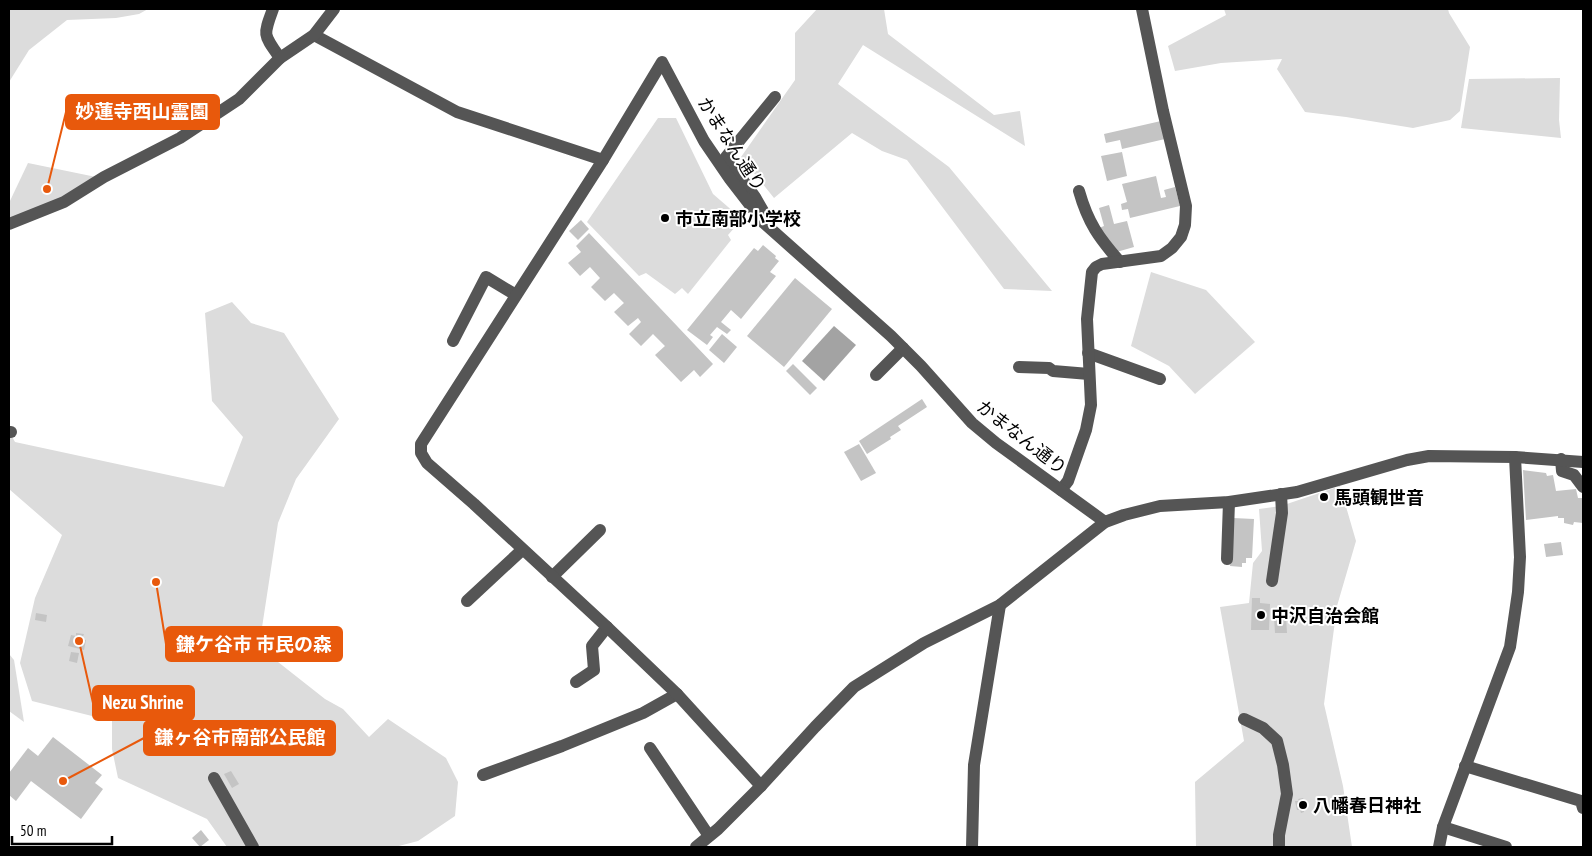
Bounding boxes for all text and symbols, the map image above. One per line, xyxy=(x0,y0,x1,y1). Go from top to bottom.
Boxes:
street label: かまなん通り xyxy=(693,92,771,196)
callout: 妙蓮寺西山霊園 xyxy=(66,95,219,129)
text: 妙蓮寺西山霊園 xyxy=(75,99,209,123)
place label: 市立南部小学校 xyxy=(675,207,801,230)
marker: 市立南部小学校 xyxy=(659,212,671,224)
street label: かまなん通り xyxy=(972,395,1072,479)
place label: 馬頭観世音 xyxy=(1334,486,1424,509)
marker: 馬頭観世音 xyxy=(1318,491,1330,503)
place label: 中沢自治会館 xyxy=(1271,604,1379,627)
marker: 中沢自治会館 xyxy=(1255,609,1267,621)
callout: 鎌ケ谷市 市民の森 xyxy=(166,627,342,661)
text: 鎌ケ谷市 市民の森 xyxy=(175,632,332,656)
callout: Nezu Shrine xyxy=(93,686,194,720)
text: Nezu Shrine xyxy=(102,690,184,714)
callout: 鎌ヶ谷市南部公民館 xyxy=(144,721,335,755)
text: 鎌ヶ谷市南部公民館 xyxy=(153,725,326,749)
place label: 八幡春日神社 xyxy=(1313,794,1421,817)
marker: 八幡春日神社 xyxy=(1297,799,1309,811)
scale bar xyxy=(12,814,112,846)
text: 50 m xyxy=(20,821,46,840)

